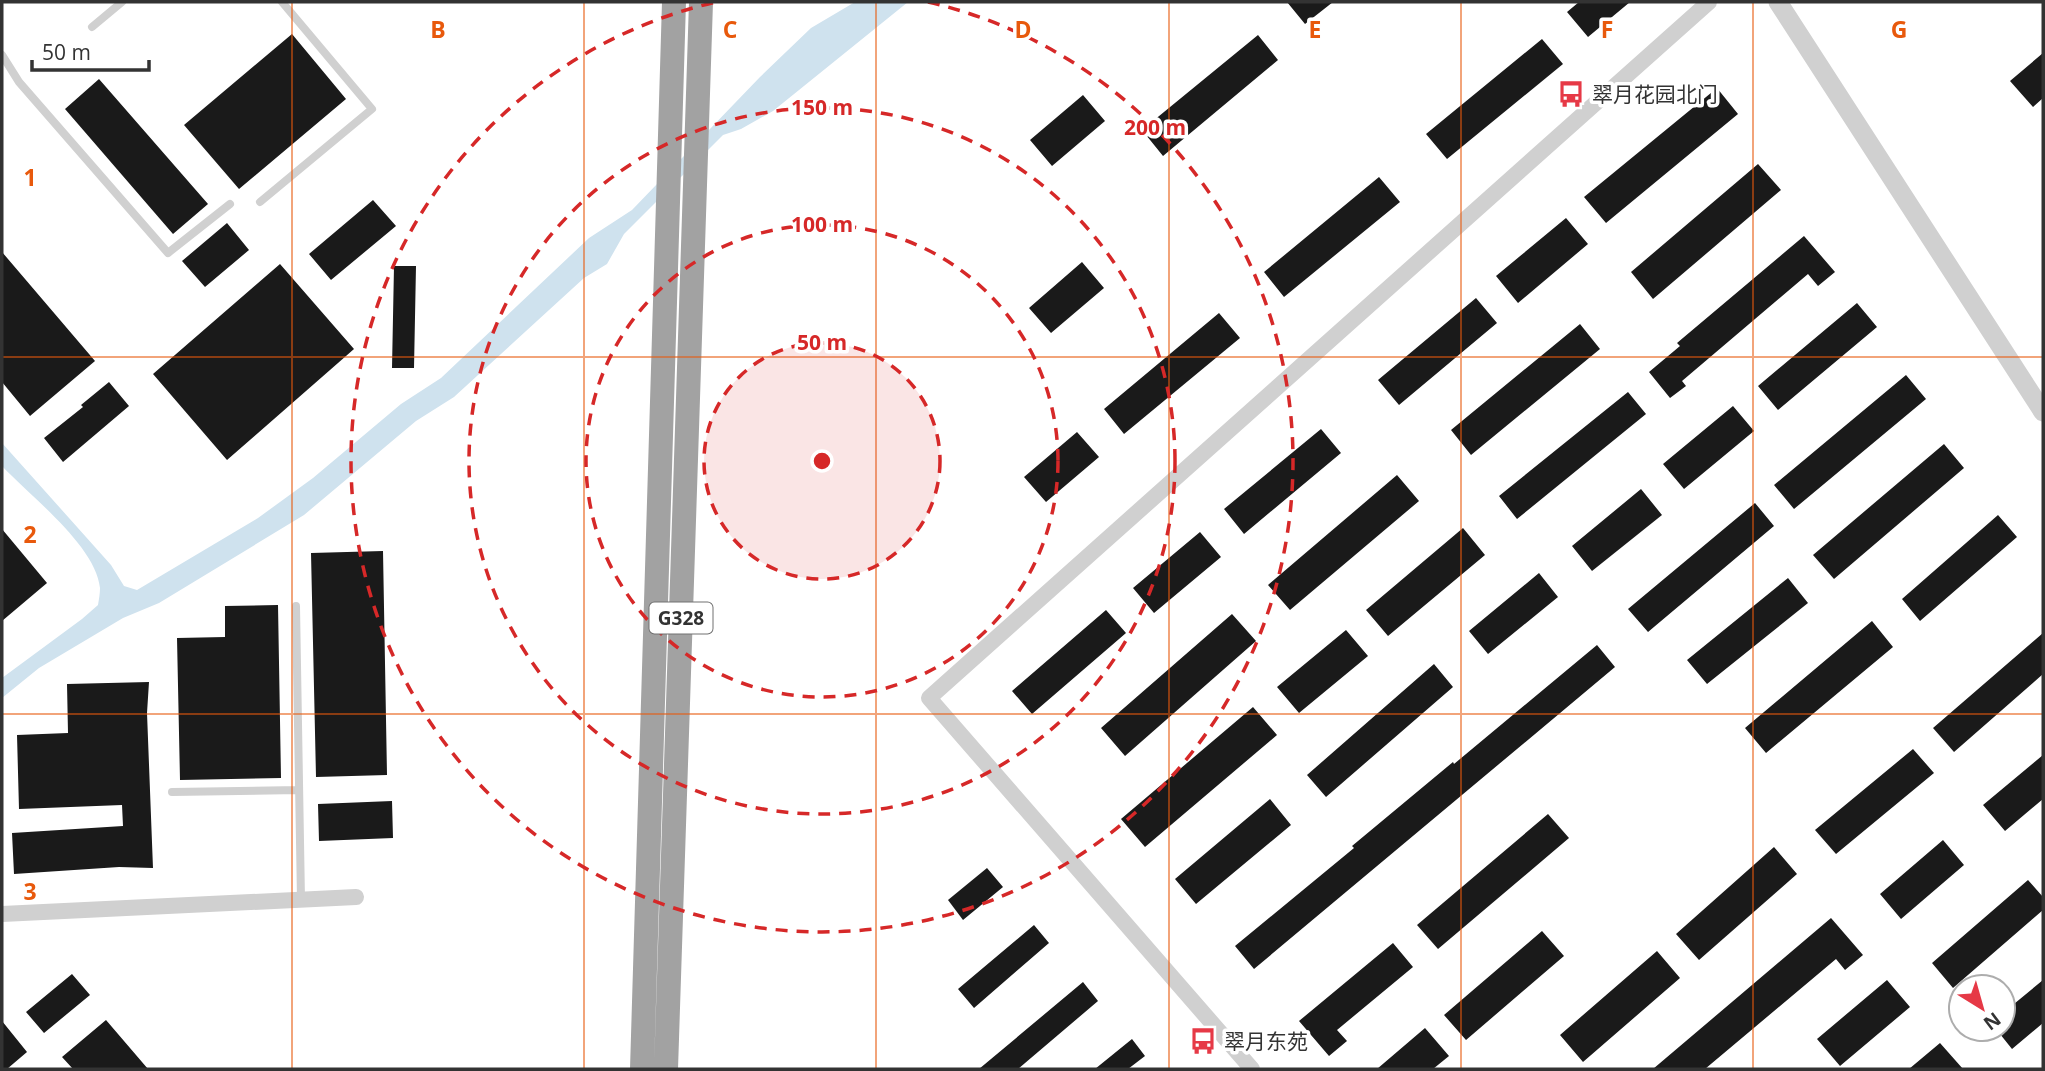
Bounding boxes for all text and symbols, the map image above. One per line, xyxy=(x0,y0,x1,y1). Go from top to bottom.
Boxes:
text: B xyxy=(430,13,446,45)
text: C xyxy=(723,13,737,45)
text: D xyxy=(1014,13,1032,45)
text: E xyxy=(1309,13,1321,45)
text: F xyxy=(1601,13,1613,45)
text: G xyxy=(1891,13,1907,45)
scale bar xyxy=(32,28,149,72)
text: 50 m xyxy=(42,38,91,66)
bus stop icon: 翠月花园北门 xyxy=(1556,79,1586,109)
place label: 翠月花园北门 xyxy=(1592,80,1718,108)
text: 150 m xyxy=(791,93,853,121)
text: 200 m xyxy=(1124,113,1186,141)
text: 1 xyxy=(23,161,37,193)
text: 100 m xyxy=(791,210,853,238)
text: 50 m xyxy=(797,328,847,356)
centre of rings xyxy=(810,449,834,473)
text: 2 xyxy=(23,518,37,550)
road number: G328 xyxy=(650,603,712,634)
text: 3 xyxy=(23,875,37,907)
north arrow xyxy=(1947,973,2017,1043)
text: N xyxy=(1978,1007,2006,1037)
bus stop icon: 翠月东苑 xyxy=(1188,1026,1218,1056)
place label: 翠月东苑 xyxy=(1224,1027,1308,1055)

